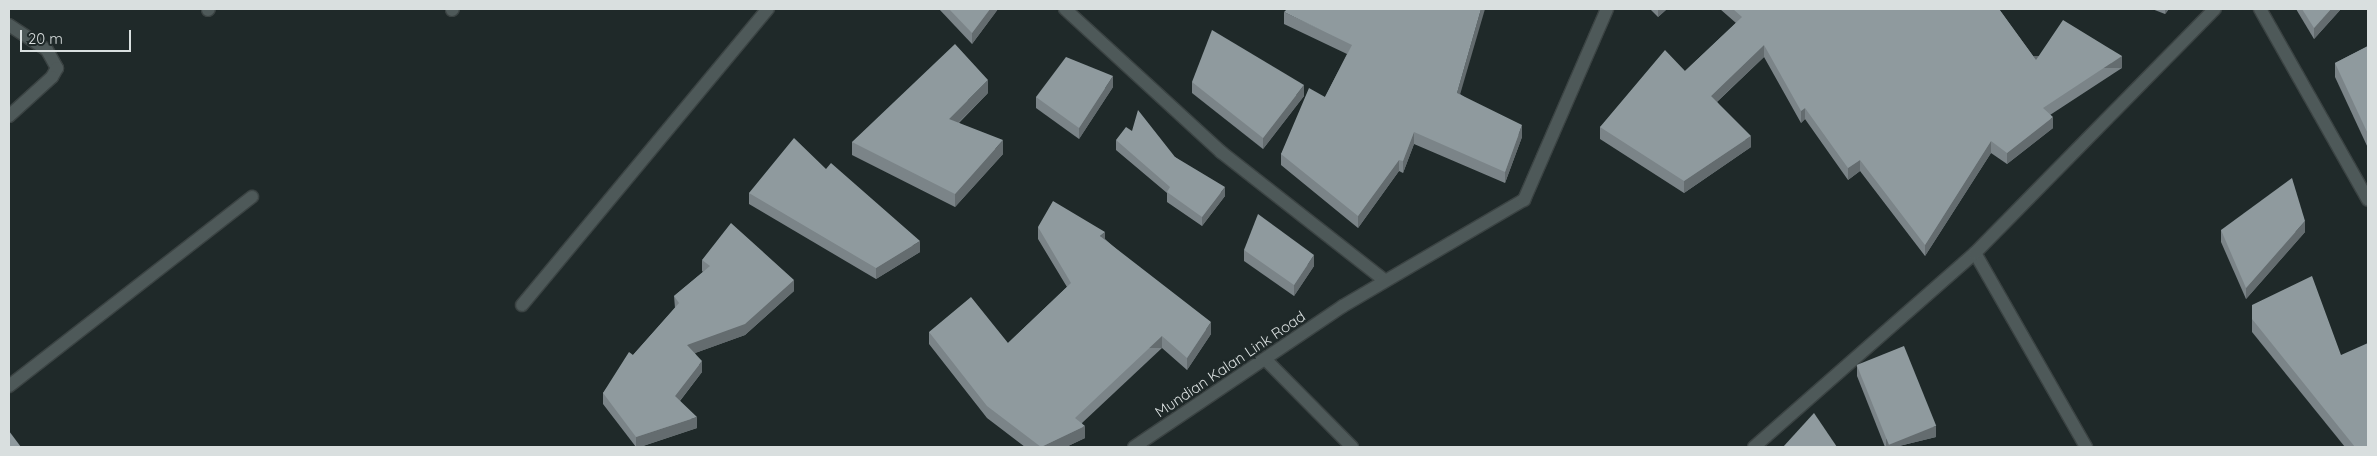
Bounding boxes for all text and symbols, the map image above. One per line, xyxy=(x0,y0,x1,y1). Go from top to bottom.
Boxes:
scale bar xyxy=(22,20,134,52)
text: 20 m xyxy=(28,29,63,48)
street label: Mundian Kalan Link Road xyxy=(1151,307,1309,421)

